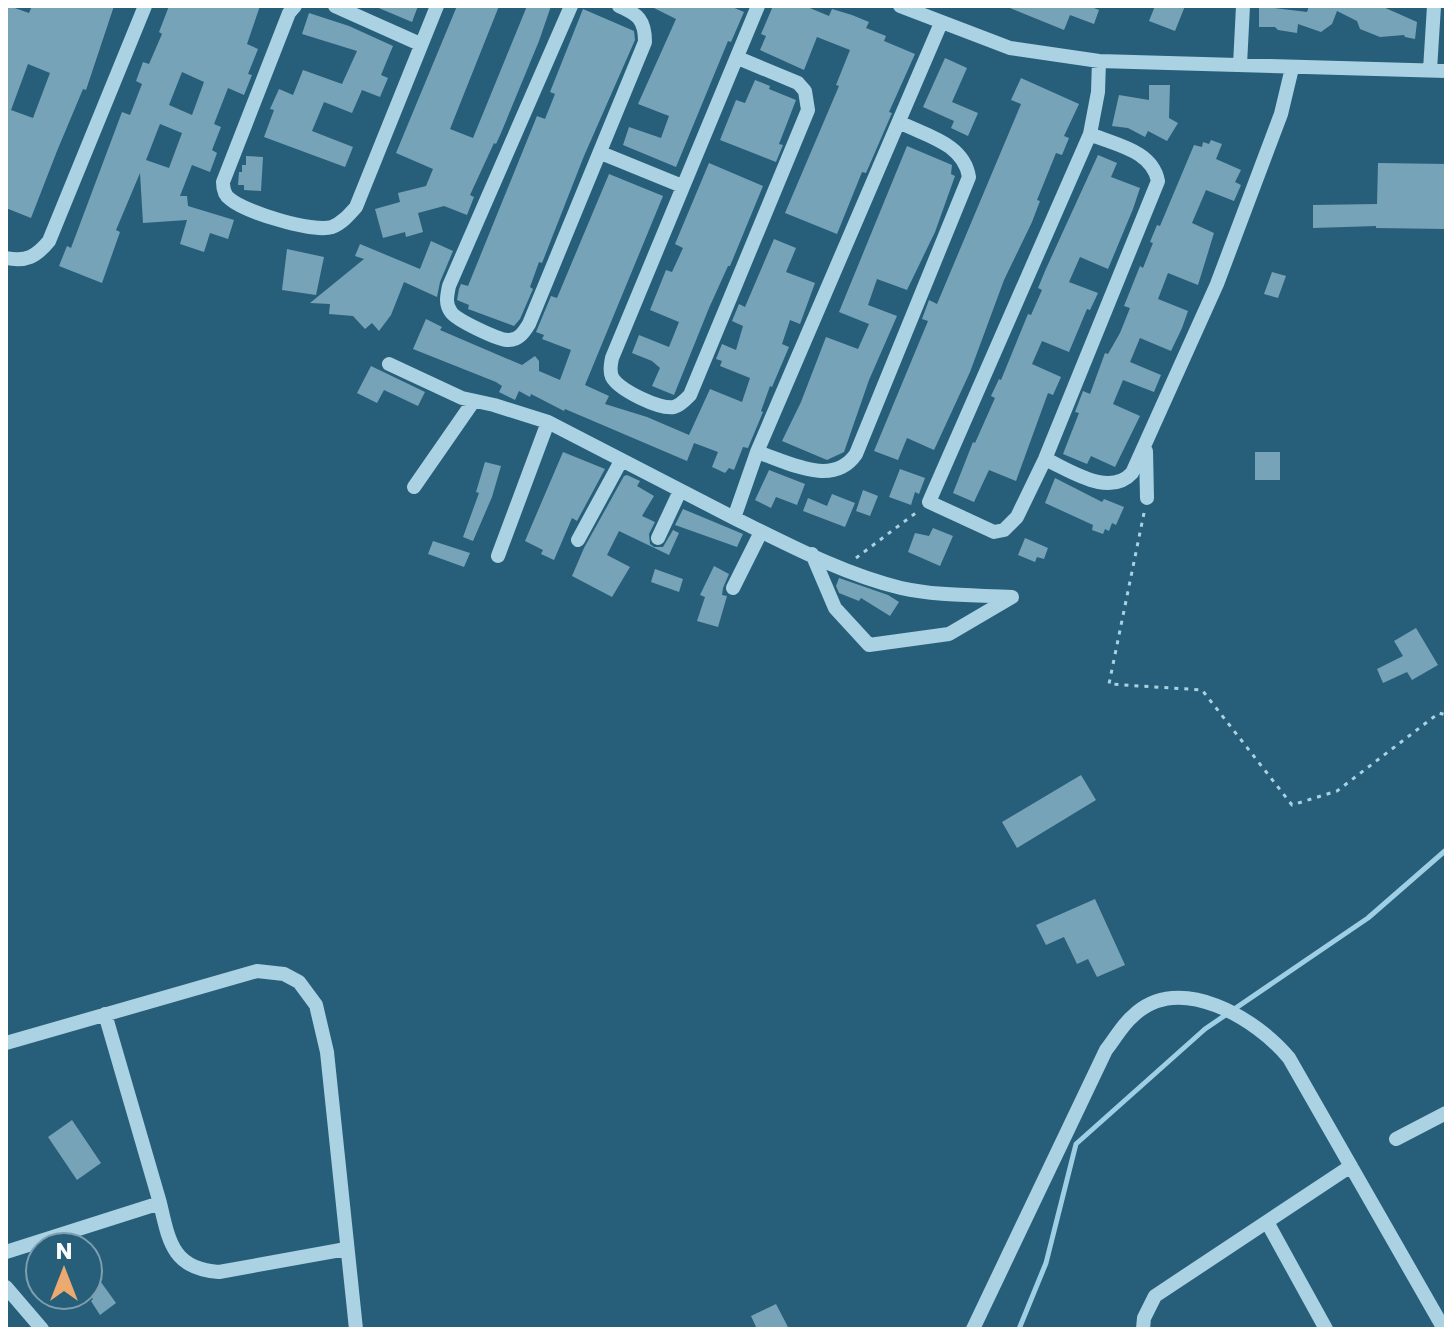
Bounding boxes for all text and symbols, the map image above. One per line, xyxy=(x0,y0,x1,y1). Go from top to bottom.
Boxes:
north arrow xyxy=(24,1231,104,1311)
text: N xyxy=(56,1236,72,1267)

